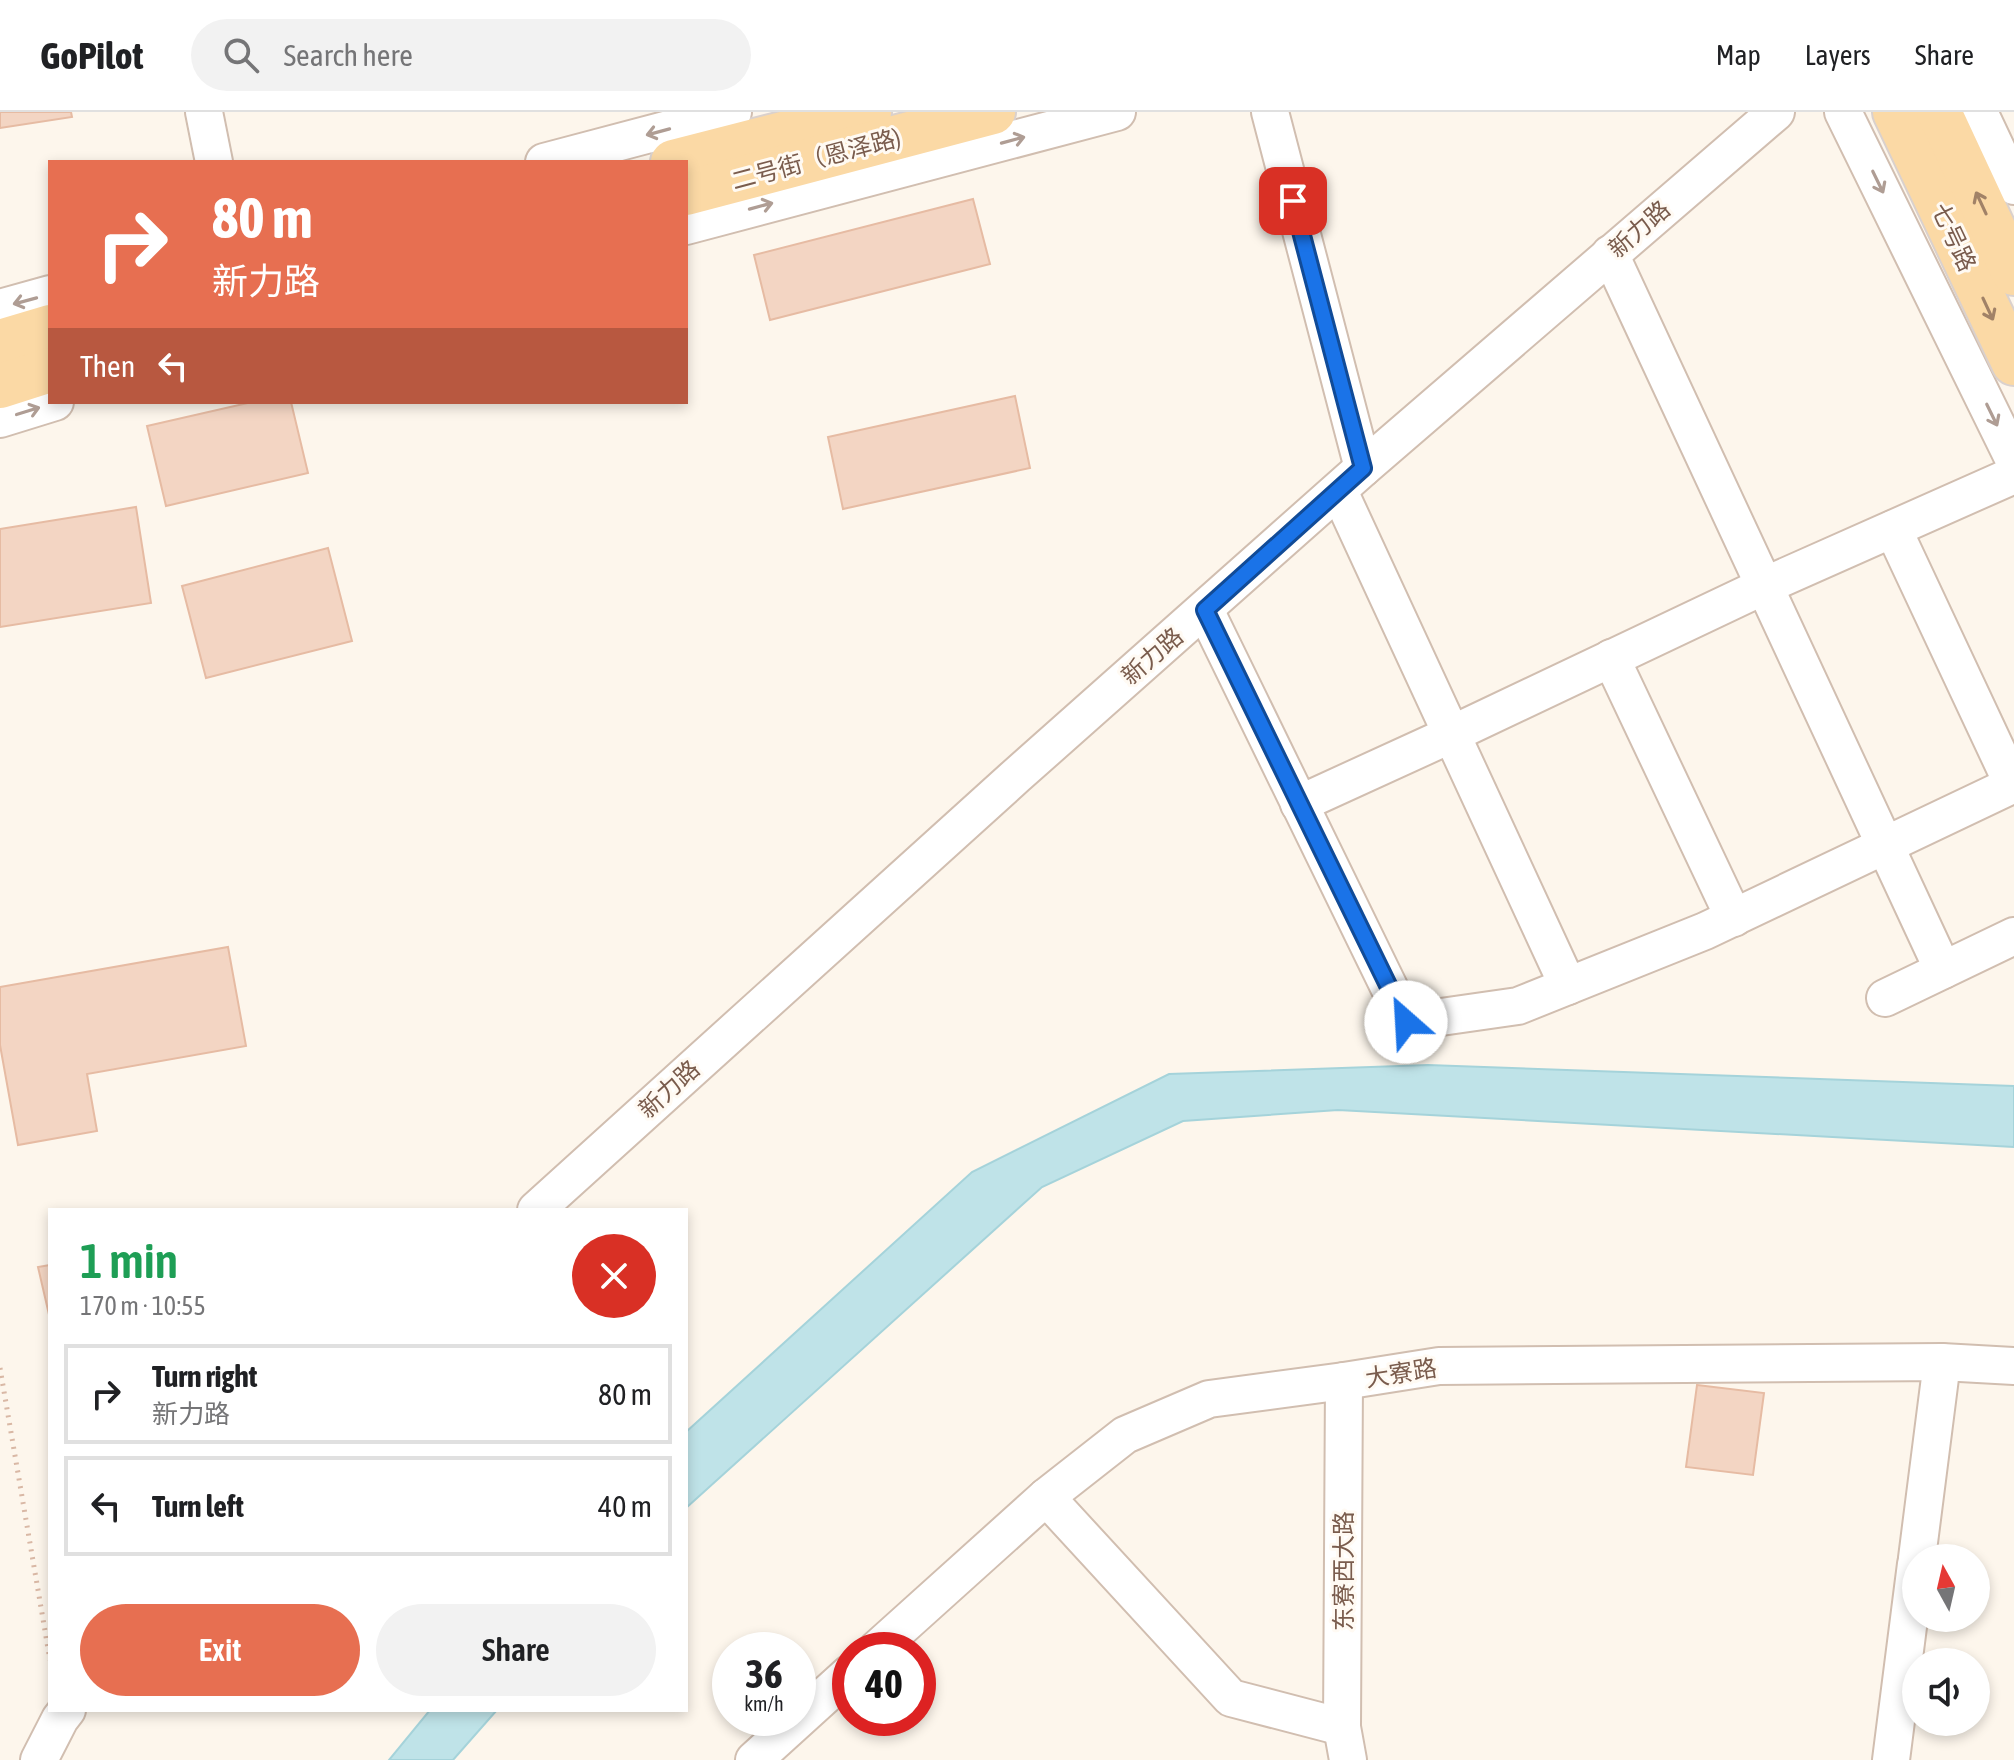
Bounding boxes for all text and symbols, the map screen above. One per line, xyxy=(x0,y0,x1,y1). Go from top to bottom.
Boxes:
search box xyxy=(191,19,751,91)
icon: search xyxy=(219,33,263,77)
text: GoPilot xyxy=(40,34,143,77)
text: Search here xyxy=(283,38,413,72)
text: Map xyxy=(1716,39,1761,71)
text: Layers xyxy=(1805,39,1871,71)
text: Share xyxy=(1915,39,1974,71)
street label: 二号街（恩泽路) xyxy=(729,123,903,195)
one-way arrow xyxy=(645,125,671,140)
one-way arrow xyxy=(999,131,1025,146)
pin xyxy=(1259,167,1327,235)
one-way arrow xyxy=(1871,169,1886,193)
icon: arrive xyxy=(1271,179,1315,223)
text: 80 m xyxy=(212,186,313,250)
one-way arrow xyxy=(1973,191,1988,215)
icon: right xyxy=(80,192,184,296)
street label: 新力路 xyxy=(1603,195,1675,263)
one-way arrow xyxy=(748,198,774,213)
street label: 七号路 xyxy=(1927,199,1981,275)
text: 新力路 xyxy=(212,260,320,302)
one-way arrow xyxy=(13,294,38,309)
one-way arrow xyxy=(1981,296,1996,320)
icon: left xyxy=(151,344,195,388)
text: Then xyxy=(80,349,135,383)
one-way arrow xyxy=(15,402,40,417)
one-way arrow xyxy=(1985,403,2001,427)
street label: 新力路 xyxy=(1116,622,1188,690)
position arrow xyxy=(1364,980,1448,1064)
street label: 新力路 xyxy=(633,1055,705,1123)
text: 1 min xyxy=(80,1233,178,1288)
button: close xyxy=(572,1234,656,1318)
text: 170 m · 10:55 xyxy=(80,1291,206,1321)
street label: 大寮路 xyxy=(1363,1354,1439,1392)
text: Turn right xyxy=(152,1359,258,1393)
icon: right xyxy=(84,1372,128,1416)
text: 80 m xyxy=(598,1377,652,1411)
text: 新力路 xyxy=(152,1399,230,1429)
icon: left xyxy=(84,1484,128,1528)
text: Turn left xyxy=(152,1489,244,1523)
text: 40 m xyxy=(598,1489,652,1523)
street label: 东寮西大路 xyxy=(1330,1511,1357,1631)
north arrow xyxy=(1902,1544,1990,1632)
map controls xyxy=(1902,1544,1990,1736)
button: Exit xyxy=(80,1604,360,1696)
button: Share xyxy=(376,1604,656,1696)
speed limit sign: 40 xyxy=(832,1632,936,1736)
button: sound xyxy=(1902,1648,1990,1736)
text: 36 xyxy=(745,1651,783,1696)
text: km/h xyxy=(744,1692,784,1715)

